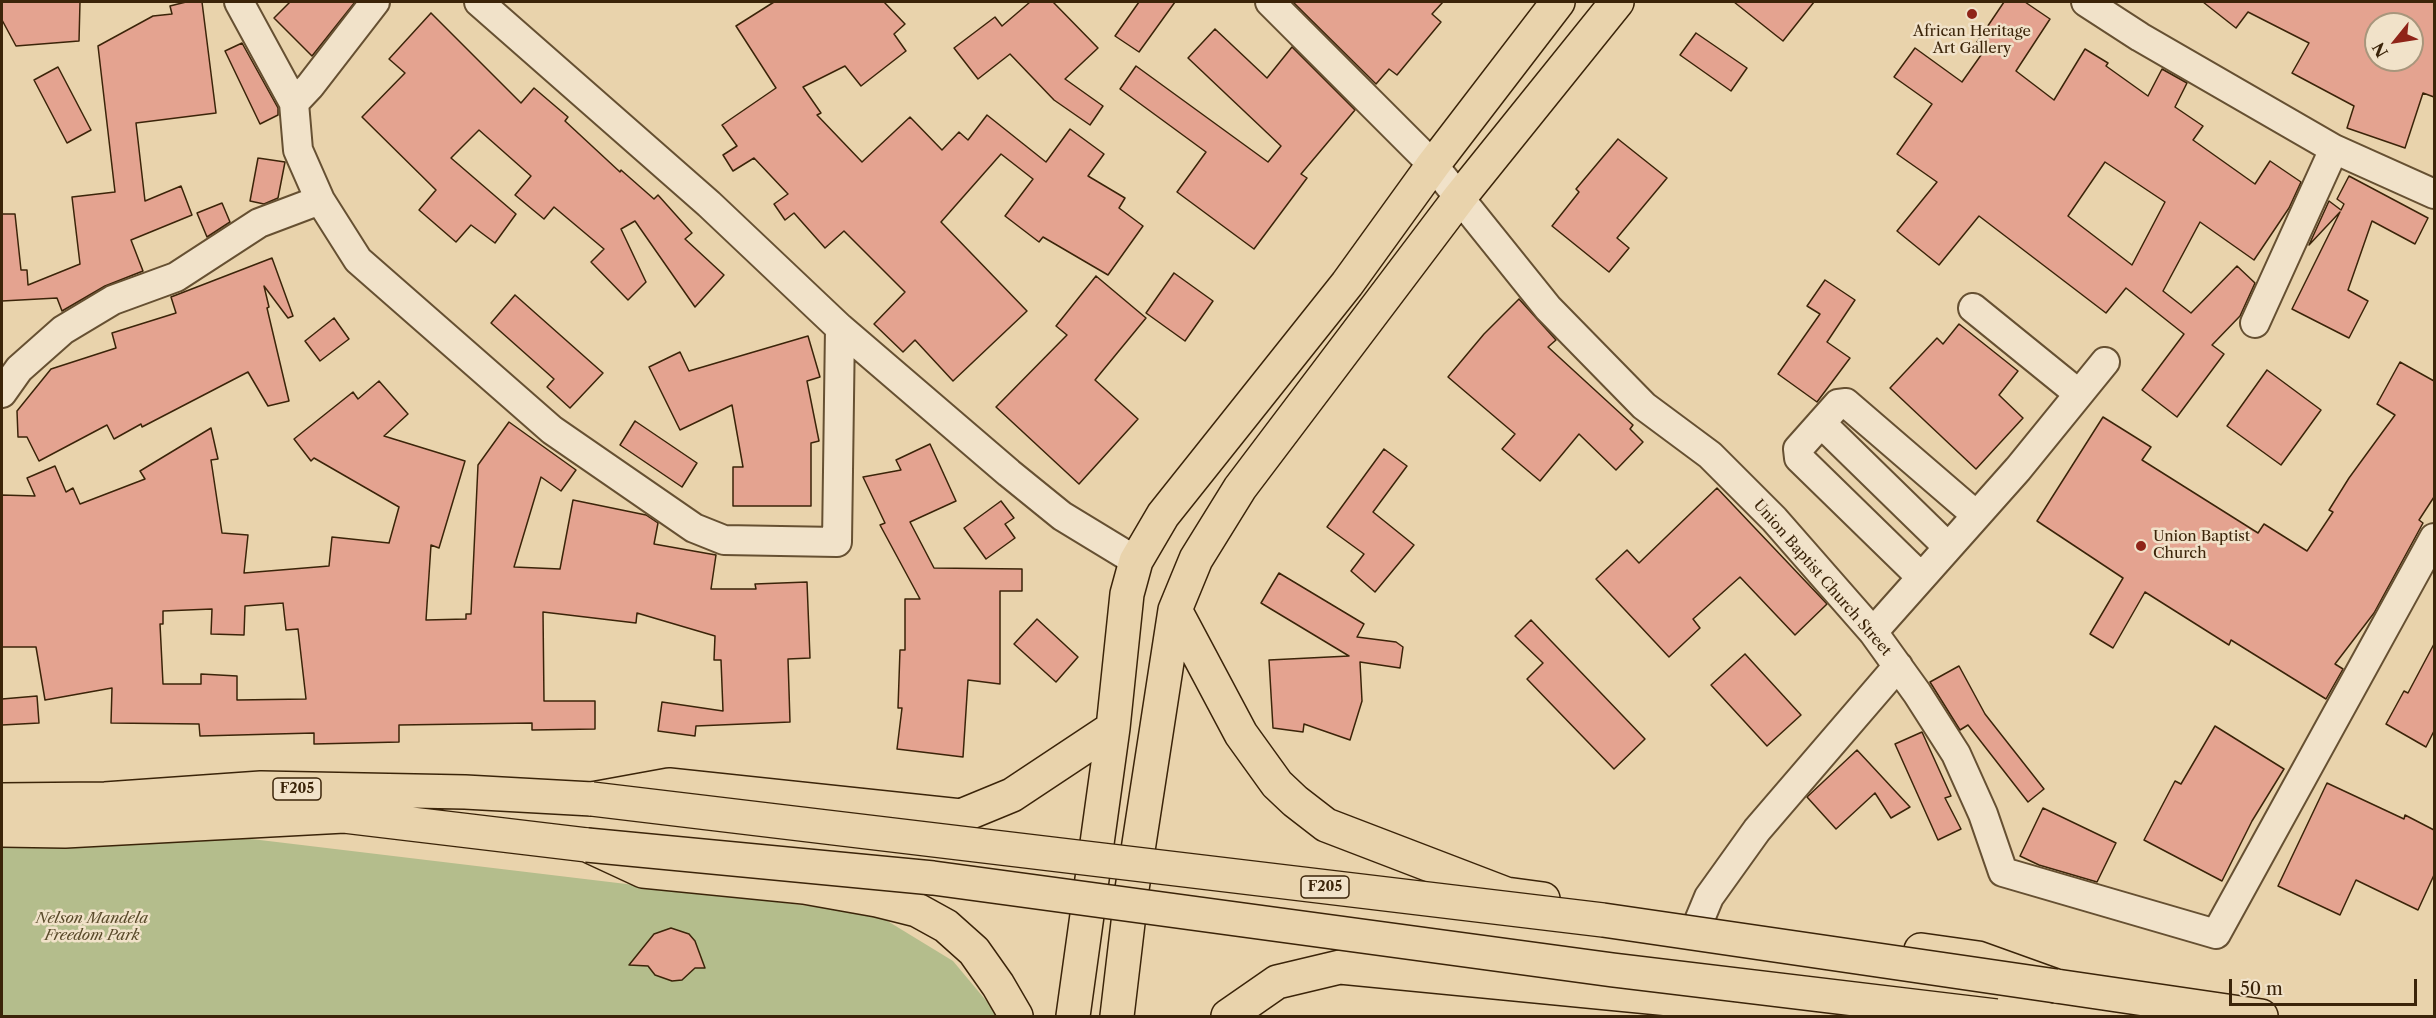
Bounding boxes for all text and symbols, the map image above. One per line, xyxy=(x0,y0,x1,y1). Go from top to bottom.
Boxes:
marker: African Heritage Art Gallery xyxy=(1965,7,1979,21)
north arrow xyxy=(2364,12,2424,72)
place label: African Heritage Art Gallery xyxy=(1913,23,2031,58)
text: N xyxy=(2368,39,2392,61)
street label: Union Baptist Church Street xyxy=(1749,496,1895,660)
place label: Union Baptist Church xyxy=(2153,528,2250,563)
marker: Union Baptist Church xyxy=(2134,539,2148,553)
road number: F205 xyxy=(273,778,321,800)
road number: F205 xyxy=(1301,876,1349,898)
park label: Nelson Mandela Freedom Park xyxy=(36,910,148,945)
scale bar xyxy=(2232,967,2420,1005)
text: 50 m xyxy=(2240,978,2283,1000)

